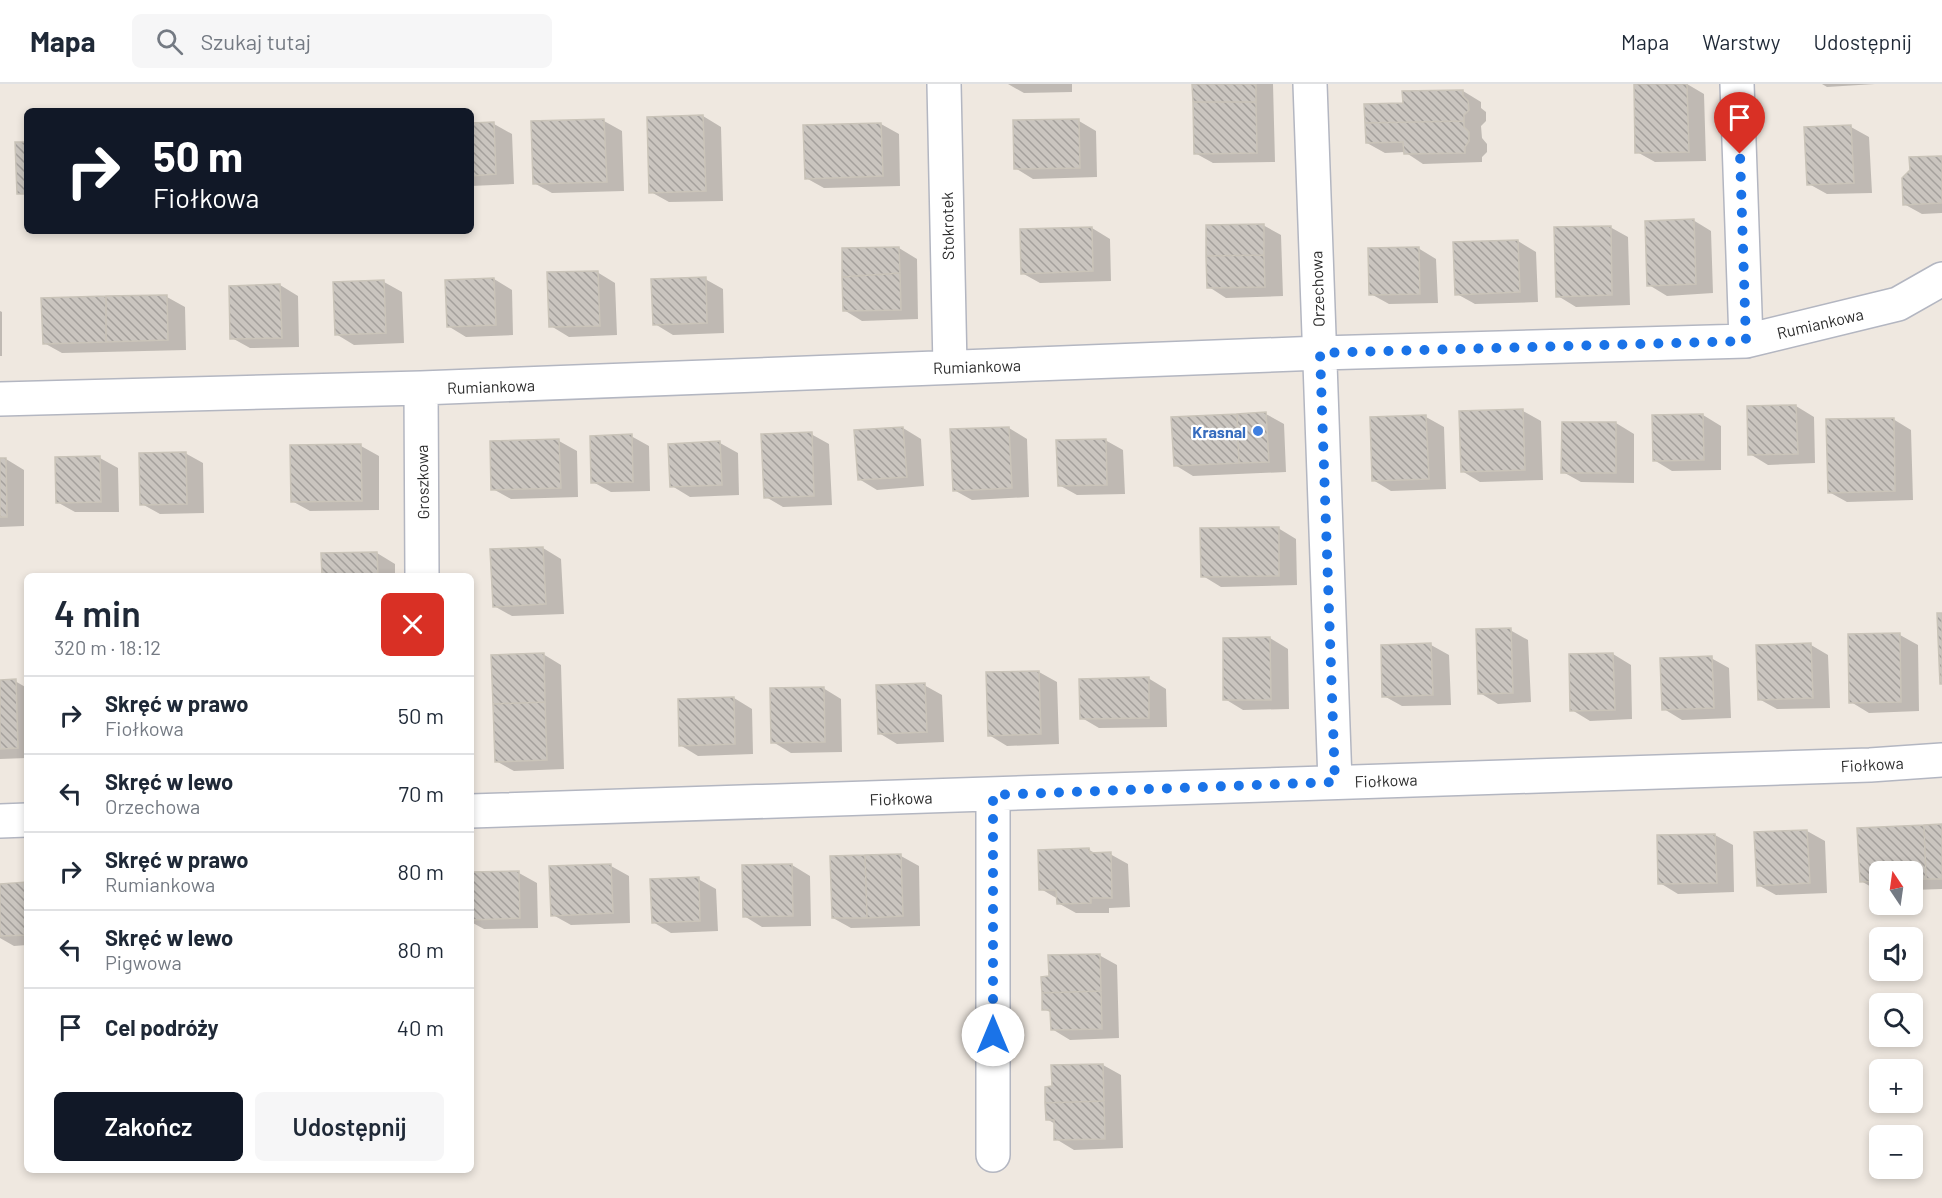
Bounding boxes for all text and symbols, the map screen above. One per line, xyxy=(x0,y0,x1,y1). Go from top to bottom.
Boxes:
search box xyxy=(132,14,552,68)
text: Mapa xyxy=(30,24,96,58)
icon: search xyxy=(153,25,186,58)
text: Szukaj tutaj xyxy=(201,28,311,54)
text: Mapa xyxy=(1621,29,1669,54)
text: Warstwy xyxy=(1702,29,1780,54)
text: Udostępnij xyxy=(1813,29,1912,54)
pin xyxy=(1714,92,1765,154)
icon: arrive xyxy=(1723,101,1756,134)
text: 50 m xyxy=(153,130,243,180)
icon: right xyxy=(54,132,132,210)
text: Fiołkowa xyxy=(153,181,259,213)
street label: Stokrotek xyxy=(937,192,957,260)
street label: Orzechowa xyxy=(1306,251,1328,327)
street label: Rumiankowa xyxy=(1775,304,1865,342)
street label: Rumiankowa xyxy=(933,355,1021,377)
street label: Rumiankowa xyxy=(447,375,535,397)
place label: Krasnal xyxy=(1192,422,1246,441)
marker: Krasnal xyxy=(1251,424,1265,438)
street label: Groszkowa xyxy=(412,444,432,520)
text: 4 min xyxy=(54,591,141,634)
button: close xyxy=(381,593,444,656)
text: 320 m · 18:12 xyxy=(54,635,161,659)
text: Skręć w prawo xyxy=(105,690,249,716)
icon: right xyxy=(54,699,87,732)
text: 50 m xyxy=(398,702,444,728)
text: Fiołkowa xyxy=(105,716,184,740)
street label: Fiołkowa xyxy=(1840,753,1904,775)
text: Skręć w lewo xyxy=(105,768,233,794)
street label: Fiołkowa xyxy=(1354,769,1418,791)
icon: left xyxy=(54,777,87,810)
text: 70 m xyxy=(399,780,444,806)
street label: Fiołkowa xyxy=(869,787,933,809)
text: Orzechowa xyxy=(105,794,200,818)
text: Skręć w prawo xyxy=(105,846,249,872)
icon: right xyxy=(54,855,87,888)
text: 80 m xyxy=(398,858,444,884)
north arrow xyxy=(1869,861,1923,915)
map controls xyxy=(1869,861,1923,1179)
text: Rumiankowa xyxy=(105,872,215,896)
text: Skręć w lewo xyxy=(105,924,233,950)
button: sound xyxy=(1869,927,1923,981)
icon: left xyxy=(54,933,87,966)
text: 80 m xyxy=(398,936,444,962)
text: Pigwowa xyxy=(105,950,182,974)
button: search xyxy=(1869,993,1923,1047)
position arrow xyxy=(961,1003,1025,1067)
icon: arrive xyxy=(54,1011,87,1044)
text: Cel podróży xyxy=(105,1014,219,1040)
text: 40 m xyxy=(397,1014,444,1040)
button: + xyxy=(1869,1059,1923,1113)
button: Zakończ xyxy=(54,1092,243,1161)
button: Udostępnij xyxy=(255,1092,444,1161)
button: − xyxy=(1869,1125,1923,1179)

